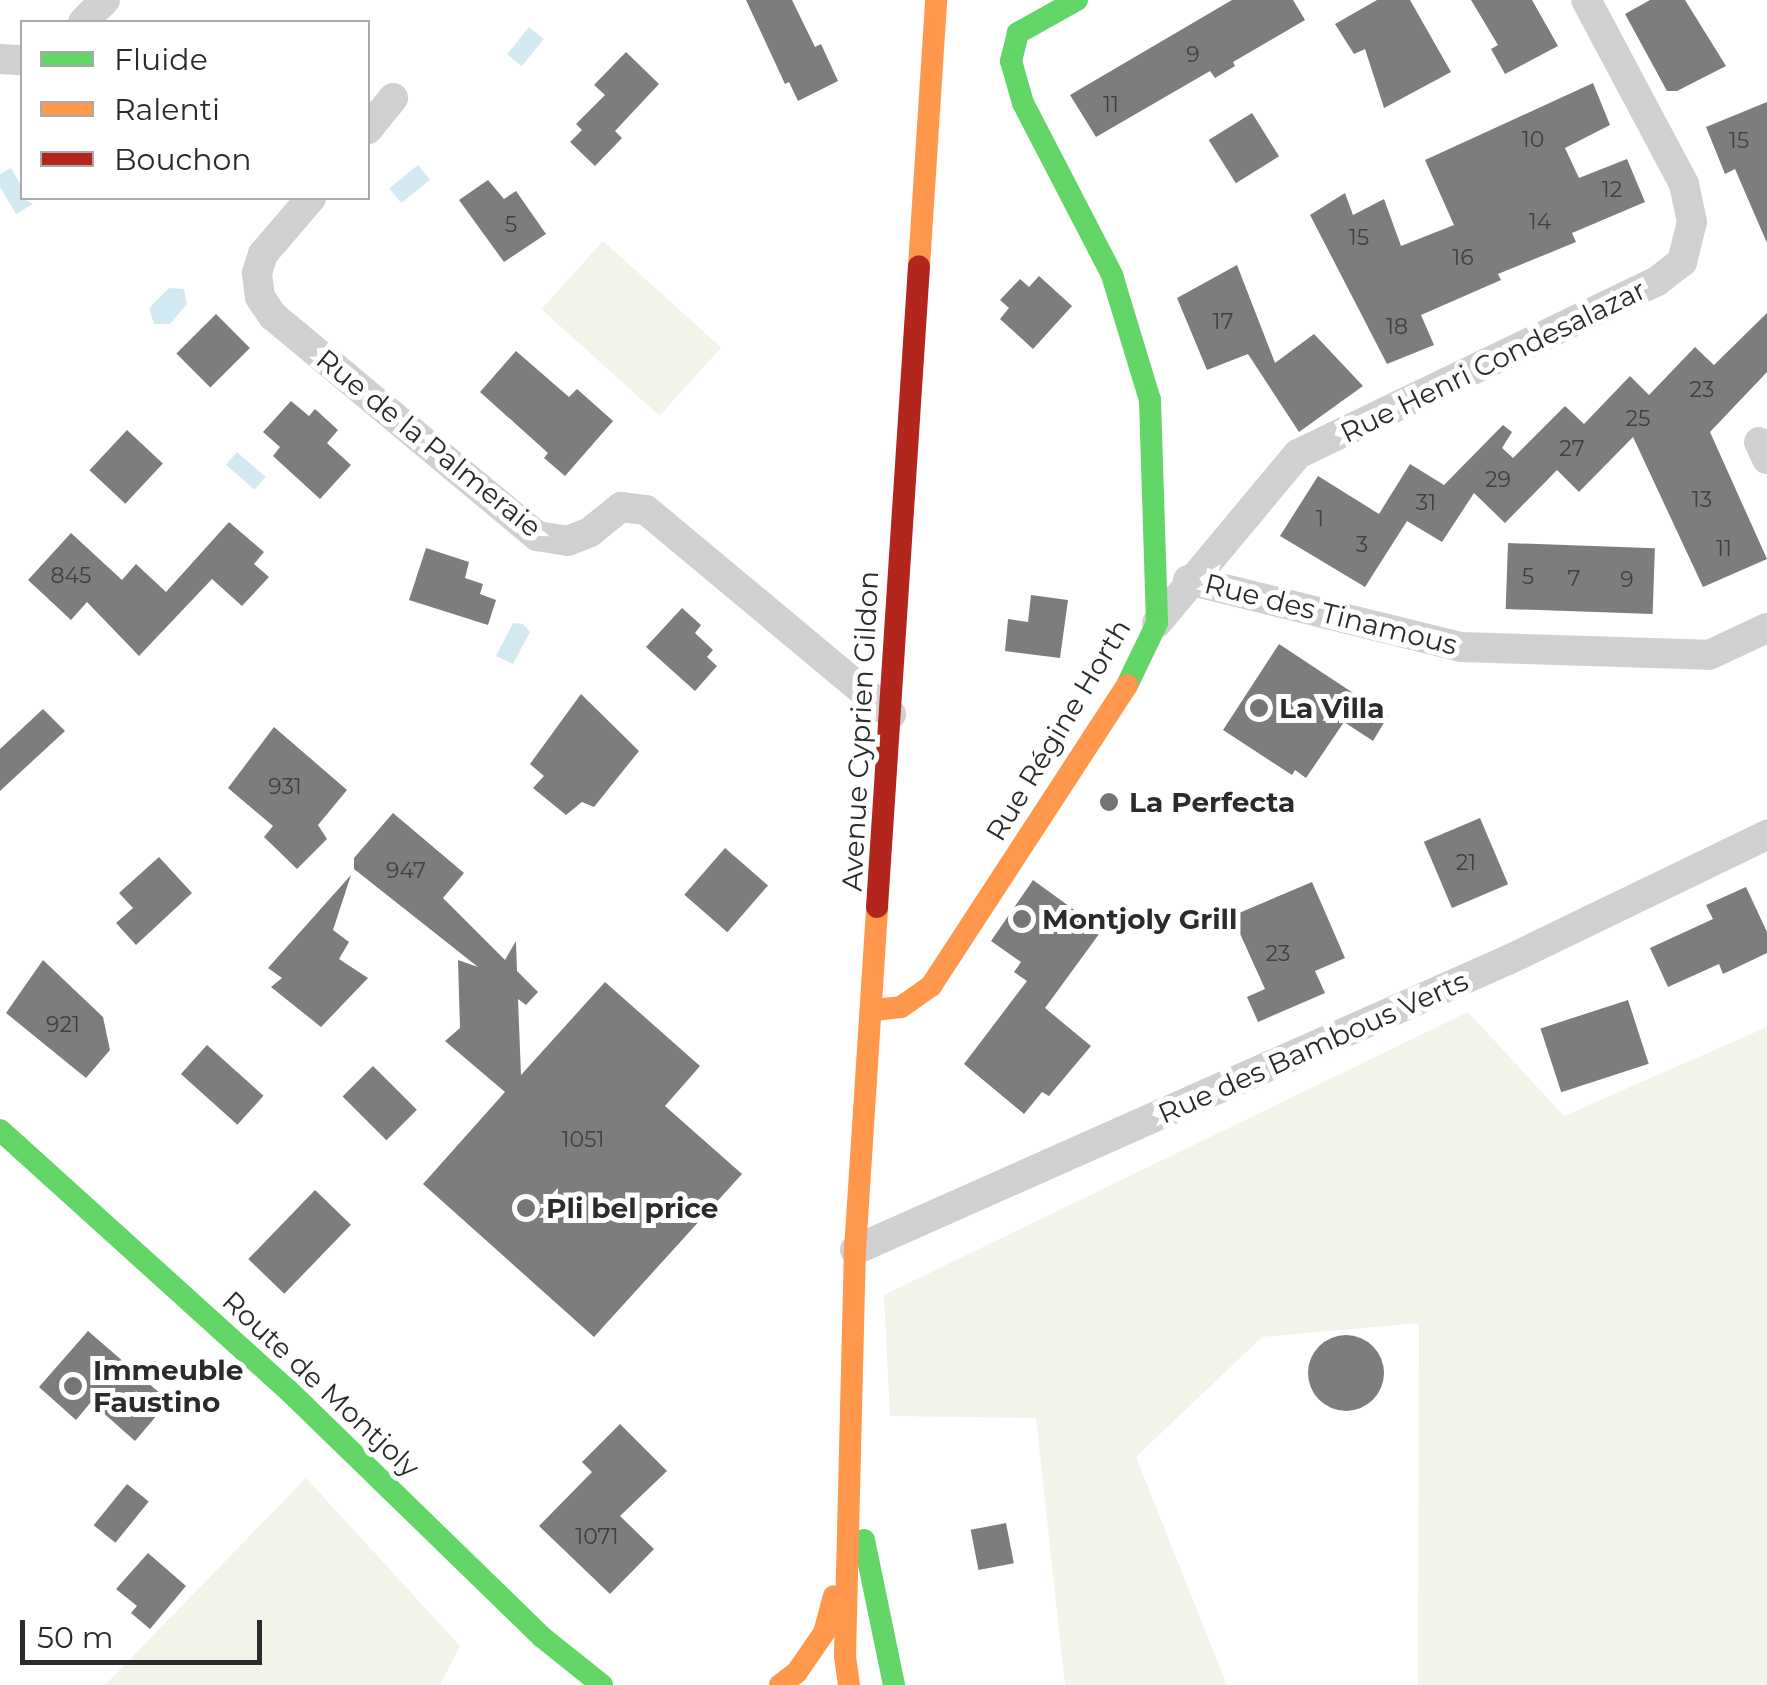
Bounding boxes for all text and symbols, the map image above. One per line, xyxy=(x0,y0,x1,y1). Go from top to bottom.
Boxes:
legend xyxy=(20,20,370,200)
text: Fluide xyxy=(114,41,208,78)
house number: 9 xyxy=(1186,42,1200,68)
text: Ralenti xyxy=(114,91,220,128)
house number: 11 xyxy=(1103,92,1119,118)
house number: 10 xyxy=(1522,127,1544,153)
house number: 15 xyxy=(1729,128,1749,154)
text: Bouchon xyxy=(114,141,252,178)
house number: 12 xyxy=(1602,177,1622,203)
house number: 14 xyxy=(1529,209,1551,235)
house number: 5 xyxy=(505,212,517,238)
house number: 15 xyxy=(1349,225,1369,251)
house number: 16 xyxy=(1452,245,1474,271)
street label: Rue Henri Condesalazar xyxy=(1335,272,1651,450)
house number: 17 xyxy=(1213,309,1233,335)
house number: 18 xyxy=(1386,314,1408,340)
street label: Rue de la Palmeraie xyxy=(310,342,548,544)
house number: 23 xyxy=(1690,377,1714,403)
house number: 25 xyxy=(1626,406,1650,432)
house number: 27 xyxy=(1559,436,1585,462)
house number: 29 xyxy=(1485,467,1511,493)
house number: 13 xyxy=(1692,487,1712,513)
house number: 31 xyxy=(1416,490,1436,516)
house number: 1 xyxy=(1316,506,1324,532)
house number: 3 xyxy=(1356,532,1368,558)
house number: 11 xyxy=(1716,536,1732,562)
house number: 845 xyxy=(51,563,91,589)
house number: 5 xyxy=(1522,564,1534,590)
street label: Rue des Tinamous xyxy=(1201,566,1461,662)
house number: 7 xyxy=(1568,566,1580,592)
house number: 9 xyxy=(1620,567,1634,593)
street label: Avenue Cyprien Gildon xyxy=(835,570,885,892)
street label: Rue Régine Horth xyxy=(979,613,1137,847)
place label: La Villa xyxy=(1279,691,1385,725)
marker: La Villa xyxy=(1248,697,1270,719)
house number: 931 xyxy=(268,774,302,800)
place label: La Perfecta xyxy=(1129,785,1295,819)
marker: La Perfecta xyxy=(1098,791,1120,813)
house number: 21 xyxy=(1456,850,1476,876)
house number: 947 xyxy=(386,858,426,884)
place label: Montjoly Grill xyxy=(1042,902,1237,936)
marker: Montjoly Grill xyxy=(1011,908,1033,930)
house number: 23 xyxy=(1266,941,1290,967)
street label: Rue des Bambous Verts xyxy=(1153,963,1473,1131)
house number: 921 xyxy=(46,1012,80,1038)
house number: 1051 xyxy=(562,1127,604,1153)
place label: Pli bel price xyxy=(546,1191,718,1225)
marker: Pli bel price xyxy=(515,1197,537,1219)
street label: Route de Montjoly xyxy=(215,1284,427,1484)
place label: Immeuble Faustino xyxy=(93,1353,243,1419)
marker: Immeuble Faustino xyxy=(62,1375,84,1397)
house number: 1071 xyxy=(575,1524,619,1550)
scale bar xyxy=(25,1600,268,1662)
text: 50 m xyxy=(37,1619,114,1656)

